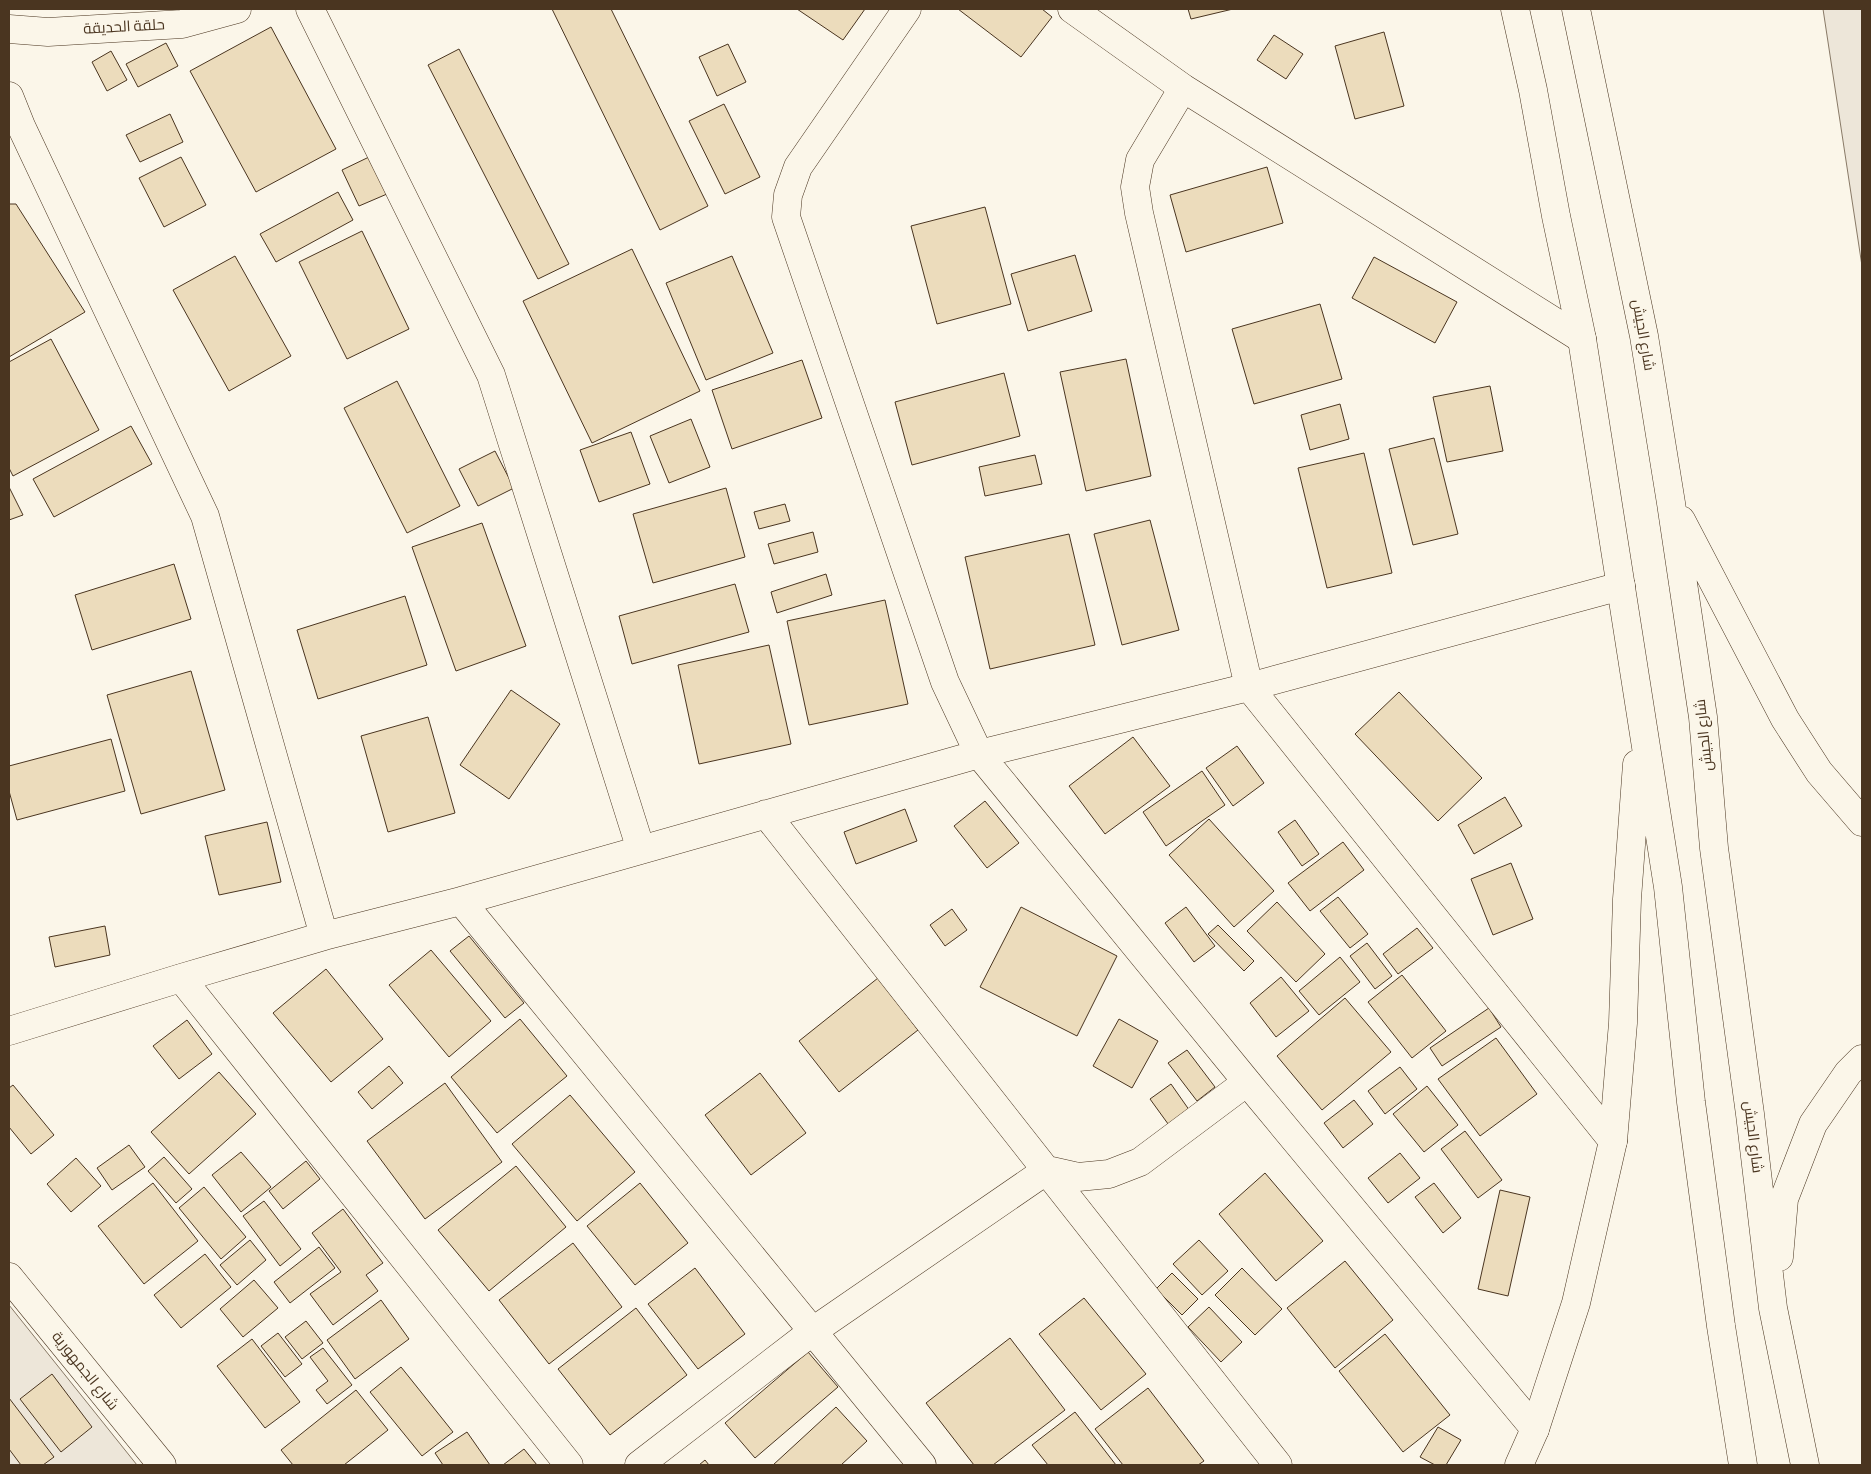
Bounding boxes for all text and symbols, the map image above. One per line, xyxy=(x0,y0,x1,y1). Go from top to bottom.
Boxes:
street label: حلقة الحديقة xyxy=(83,14,165,40)
street label: شارع الجيش xyxy=(1626,298,1660,372)
street label: شارع الجيش xyxy=(1690,698,1718,772)
street label: شارع الجيش xyxy=(1738,1100,1768,1174)
street label: شارع الجمهورية xyxy=(47,1327,123,1415)

